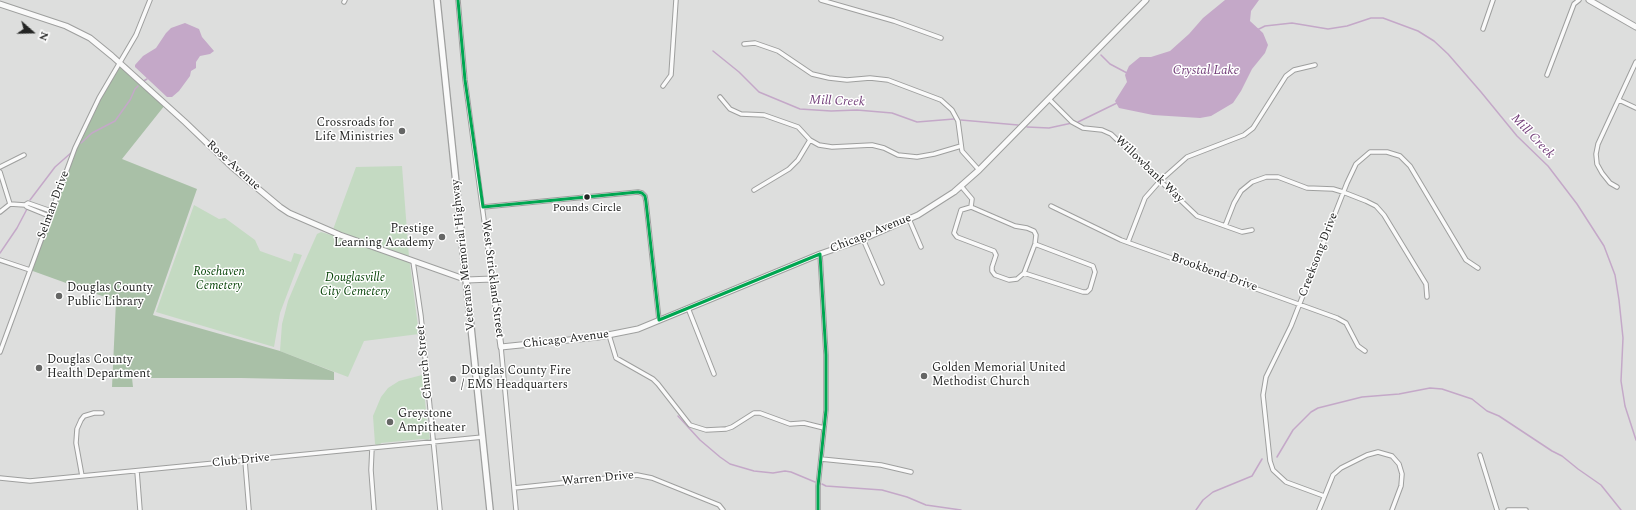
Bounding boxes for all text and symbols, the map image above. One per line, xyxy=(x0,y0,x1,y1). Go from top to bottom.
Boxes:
north arrow xyxy=(12,12,52,52)
text: N xyxy=(34,29,53,43)
water label: Crystal Lake xyxy=(1173,63,1239,79)
water label: Mill Creek xyxy=(809,93,865,111)
water label: Mill Creek xyxy=(1507,111,1557,163)
place label: Crossroads for Life Ministries xyxy=(315,117,394,145)
marker: Crossroads for Life Ministries xyxy=(397,126,407,136)
street label: Willowbank Way xyxy=(1111,133,1187,207)
street label: Rose Avenue xyxy=(203,138,263,194)
street label: Selman Drive xyxy=(35,169,73,241)
street label: Veterans Memorial Highway xyxy=(449,178,479,332)
marker: Pounds Circle xyxy=(582,192,592,202)
place label: Pounds Circle xyxy=(553,202,621,216)
street label: Chicago Avenue xyxy=(828,211,914,257)
street label: Creeksong Drive xyxy=(1296,211,1342,299)
street label: West Strickland Street xyxy=(478,219,506,339)
place label: Prestige Learning Academy xyxy=(334,223,434,251)
marker: Prestige Learning Academy xyxy=(437,232,447,242)
street label: Brookbend Drive xyxy=(1169,251,1259,295)
park label: Rosehaven Cemetery xyxy=(193,266,245,294)
park label: Douglasville City Cemetery xyxy=(320,272,390,300)
place label: Douglas County Public Library xyxy=(67,282,152,310)
marker: Douglas County Public Library xyxy=(54,291,64,301)
street label: Church Street xyxy=(414,324,436,400)
street label: Chicago Avenue xyxy=(522,328,610,352)
place label: Douglas County Health Department xyxy=(47,354,150,382)
place label: Golden Memorial United Methodist Church xyxy=(932,362,1066,390)
marker: Douglas County Health Department xyxy=(34,363,44,373)
place label: Douglas County Fire / EMS Headquarters xyxy=(461,365,571,393)
marker: Golden Memorial United Methodist Church xyxy=(919,371,929,381)
marker: Douglas County Fire / EMS Headquarters xyxy=(448,374,458,384)
place label: Greystone Ampitheater xyxy=(398,408,466,436)
marker: Greystone Ampitheater xyxy=(385,417,395,427)
street label: Club Drive xyxy=(211,451,271,471)
street label: Warren Drive xyxy=(561,469,635,489)

